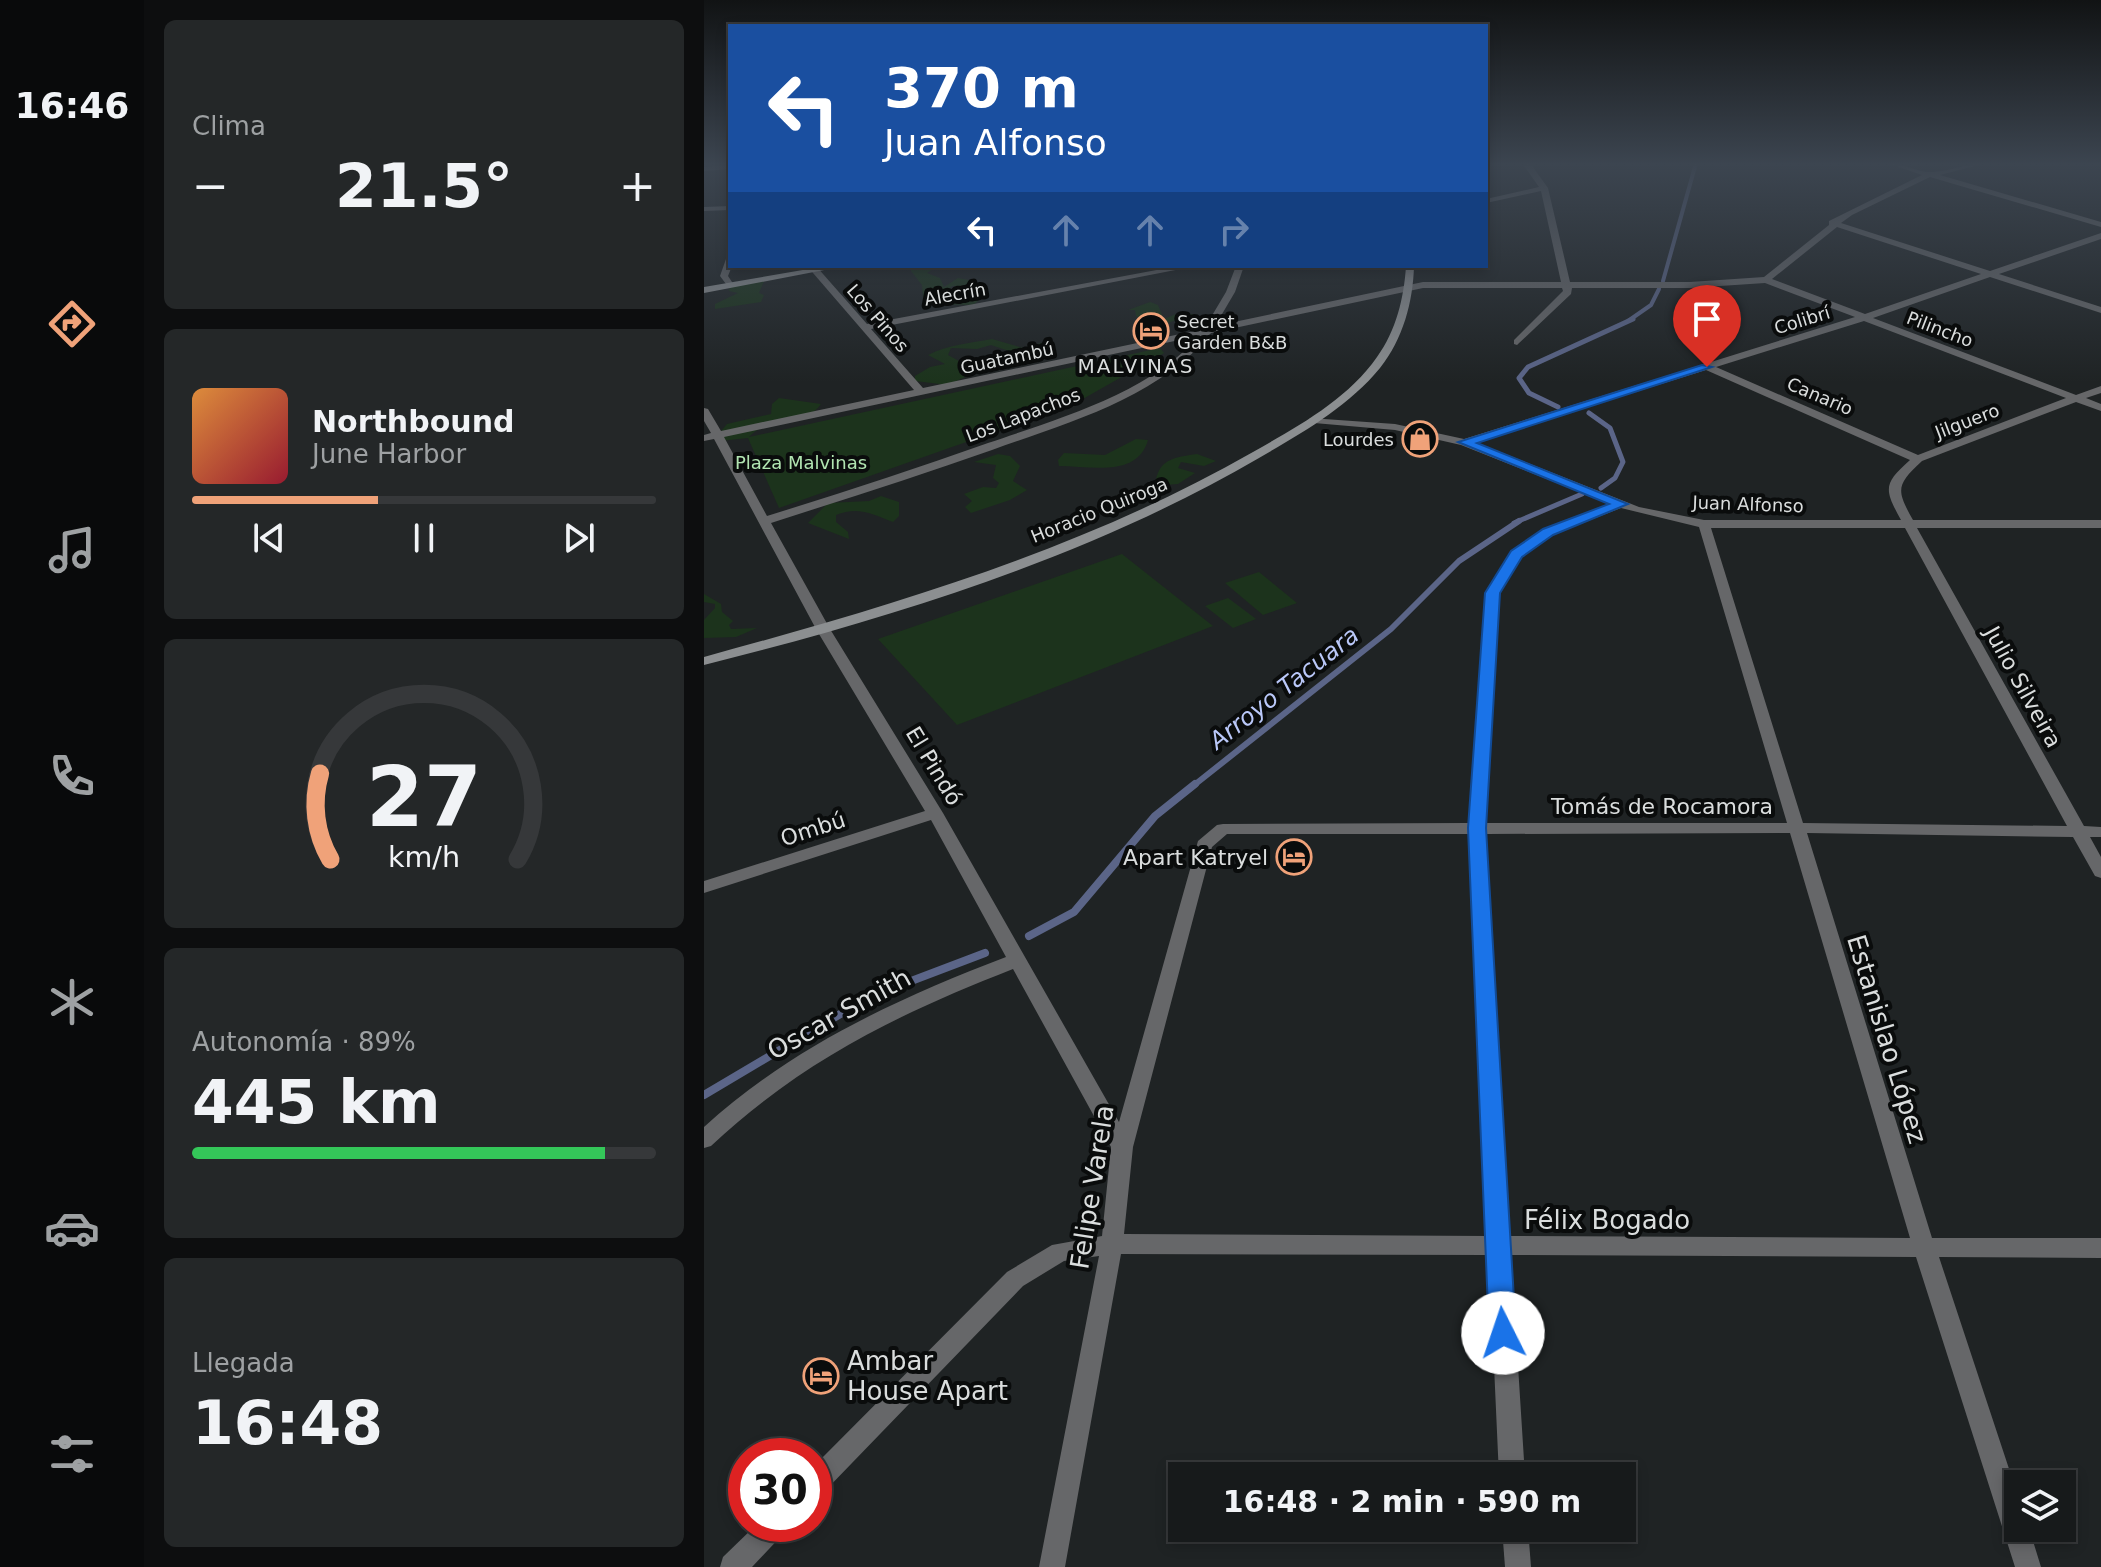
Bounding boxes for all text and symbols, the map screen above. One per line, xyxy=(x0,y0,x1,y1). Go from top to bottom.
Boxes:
text: 370 m xyxy=(884,55,1079,120)
icon: left xyxy=(752,56,856,160)
text: 16:46 xyxy=(15,85,129,126)
text: Clima xyxy=(192,111,266,141)
text: Juan Alfonso xyxy=(884,122,1107,163)
text: 21.5° xyxy=(335,151,513,221)
text: − xyxy=(192,160,229,211)
text: + xyxy=(619,160,656,211)
icon: left xyxy=(960,208,1004,252)
icon: ahead xyxy=(1044,208,1088,252)
icon: ahead xyxy=(1128,208,1172,252)
icon: right xyxy=(1212,208,1256,252)
street label: Alecrín xyxy=(923,278,987,310)
street label: Los Pinos xyxy=(843,280,913,356)
pin xyxy=(1673,285,1741,367)
icon: directions xyxy=(44,296,100,352)
icon: arrive xyxy=(1685,297,1729,341)
street label: Colibrí xyxy=(1771,301,1833,338)
street label: Pilincho xyxy=(1904,307,1976,351)
place label: Secret Garden B&B xyxy=(1177,311,1287,353)
hotel icon: Secret Garden B&B xyxy=(1132,312,1170,350)
street label: Guatambú xyxy=(958,338,1056,378)
district label: MALVINAS xyxy=(1078,354,1194,378)
street label: Canario xyxy=(1784,373,1856,419)
street label: Los Lapachos xyxy=(963,384,1083,446)
street label: Jilguero xyxy=(1931,399,2002,443)
text: Northbound xyxy=(312,404,515,439)
shop icon: Lourdes xyxy=(1401,420,1439,458)
place label: Lourdes xyxy=(1323,429,1394,450)
text: June Harbor xyxy=(312,439,466,469)
park label: Plaza Malvinas xyxy=(735,452,867,473)
street label: Horacio Quiroga xyxy=(1028,473,1170,547)
street label: Juan Alfonso xyxy=(1691,492,1804,516)
icon: previous xyxy=(247,516,291,560)
icon: pause xyxy=(402,516,446,560)
icon: next xyxy=(557,516,601,560)
icon: music xyxy=(44,522,100,578)
street label: Julio Silveira xyxy=(1978,620,2067,752)
water label: Arroyo Tacuara xyxy=(1202,621,1364,756)
street label: El Pindó xyxy=(901,722,967,810)
icon: phone xyxy=(44,748,100,804)
text: 27 xyxy=(366,748,482,845)
street label: Tomás de Rocamora xyxy=(1550,794,1773,819)
street label: Ombú xyxy=(777,807,849,851)
hotel icon: Apart Katryel xyxy=(1275,838,1313,876)
text: km/h xyxy=(388,840,460,874)
place label: Apart Katryel xyxy=(1123,845,1268,870)
street label: Estanislao López xyxy=(1841,931,1933,1147)
street label: Oscar Smith xyxy=(762,962,916,1066)
icon: climate xyxy=(44,974,100,1030)
text: Autonomía · 89% xyxy=(192,1027,416,1057)
text: 445 km xyxy=(192,1067,441,1137)
street label: Felipe Varela xyxy=(1064,1103,1120,1271)
icon: car xyxy=(44,1200,100,1256)
street label: Félix Bogado xyxy=(1524,1205,1690,1235)
position arrow xyxy=(1461,1291,1545,1375)
place label: Ambar House Apart xyxy=(847,1346,1008,1406)
text: Llegada xyxy=(192,1348,295,1378)
hotel icon: Ambar House Apart xyxy=(802,1357,840,1395)
text: 16:48 xyxy=(192,1388,383,1458)
icon: filters xyxy=(44,1426,100,1482)
speed limit sign: 30 xyxy=(728,1438,832,1542)
map controls xyxy=(2004,1470,2076,1542)
button: layers xyxy=(2004,1470,2076,1542)
text: 16:48 · 2 min · 590 m xyxy=(1223,1484,1581,1519)

